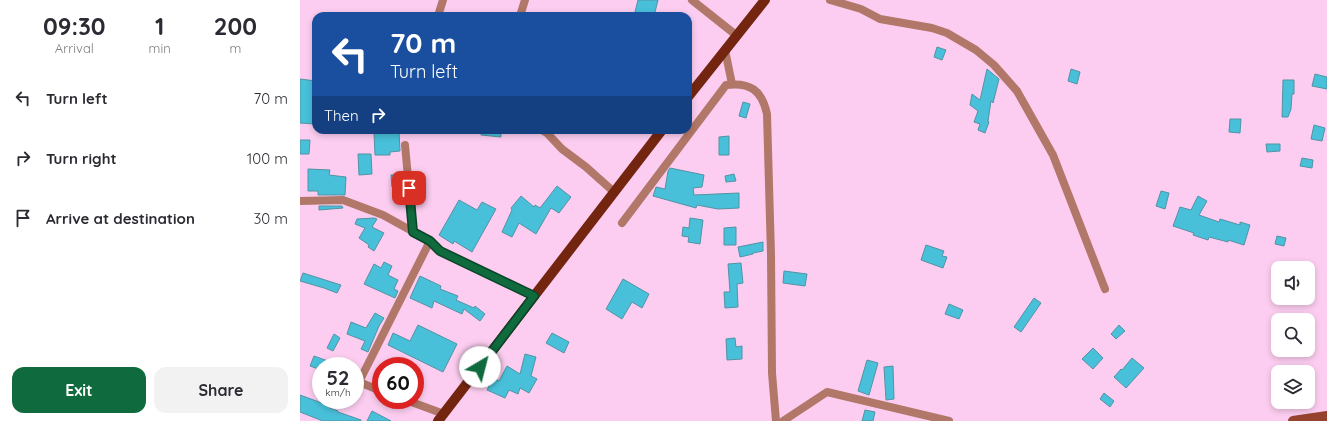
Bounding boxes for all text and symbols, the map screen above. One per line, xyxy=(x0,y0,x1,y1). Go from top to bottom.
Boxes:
text: 09:30 xyxy=(43,11,106,41)
text: 1 xyxy=(155,11,164,41)
text: 200 xyxy=(214,11,257,41)
text: 70 m xyxy=(390,25,456,60)
icon: left xyxy=(324,28,376,80)
text: Arrival xyxy=(55,40,94,56)
text: min xyxy=(149,40,171,56)
text: m xyxy=(229,40,241,56)
text: Turn left xyxy=(390,60,458,83)
icon: left xyxy=(12,87,34,109)
text: Turn left xyxy=(46,89,108,108)
text: 70 m xyxy=(254,89,288,108)
icon: right xyxy=(367,104,389,126)
text: Then xyxy=(324,106,359,125)
icon: right xyxy=(12,147,34,169)
text: Turn right xyxy=(46,149,117,168)
text: 100 m xyxy=(247,149,288,168)
pin xyxy=(392,171,426,205)
icon: arrive xyxy=(398,177,420,199)
icon: arrive xyxy=(12,207,34,229)
text: Arrive at destination xyxy=(46,209,195,228)
text: 30 m xyxy=(253,209,288,228)
map controls xyxy=(1271,261,1315,409)
button: sound xyxy=(1271,261,1315,305)
button: search xyxy=(1271,313,1315,357)
position arrow xyxy=(459,346,501,388)
speed limit sign: 60 xyxy=(372,357,424,409)
text: 52 xyxy=(327,365,349,390)
button: layers xyxy=(1271,365,1315,409)
button: Exit xyxy=(12,367,146,413)
button: Share xyxy=(154,367,288,413)
text: km/h xyxy=(325,386,351,399)

